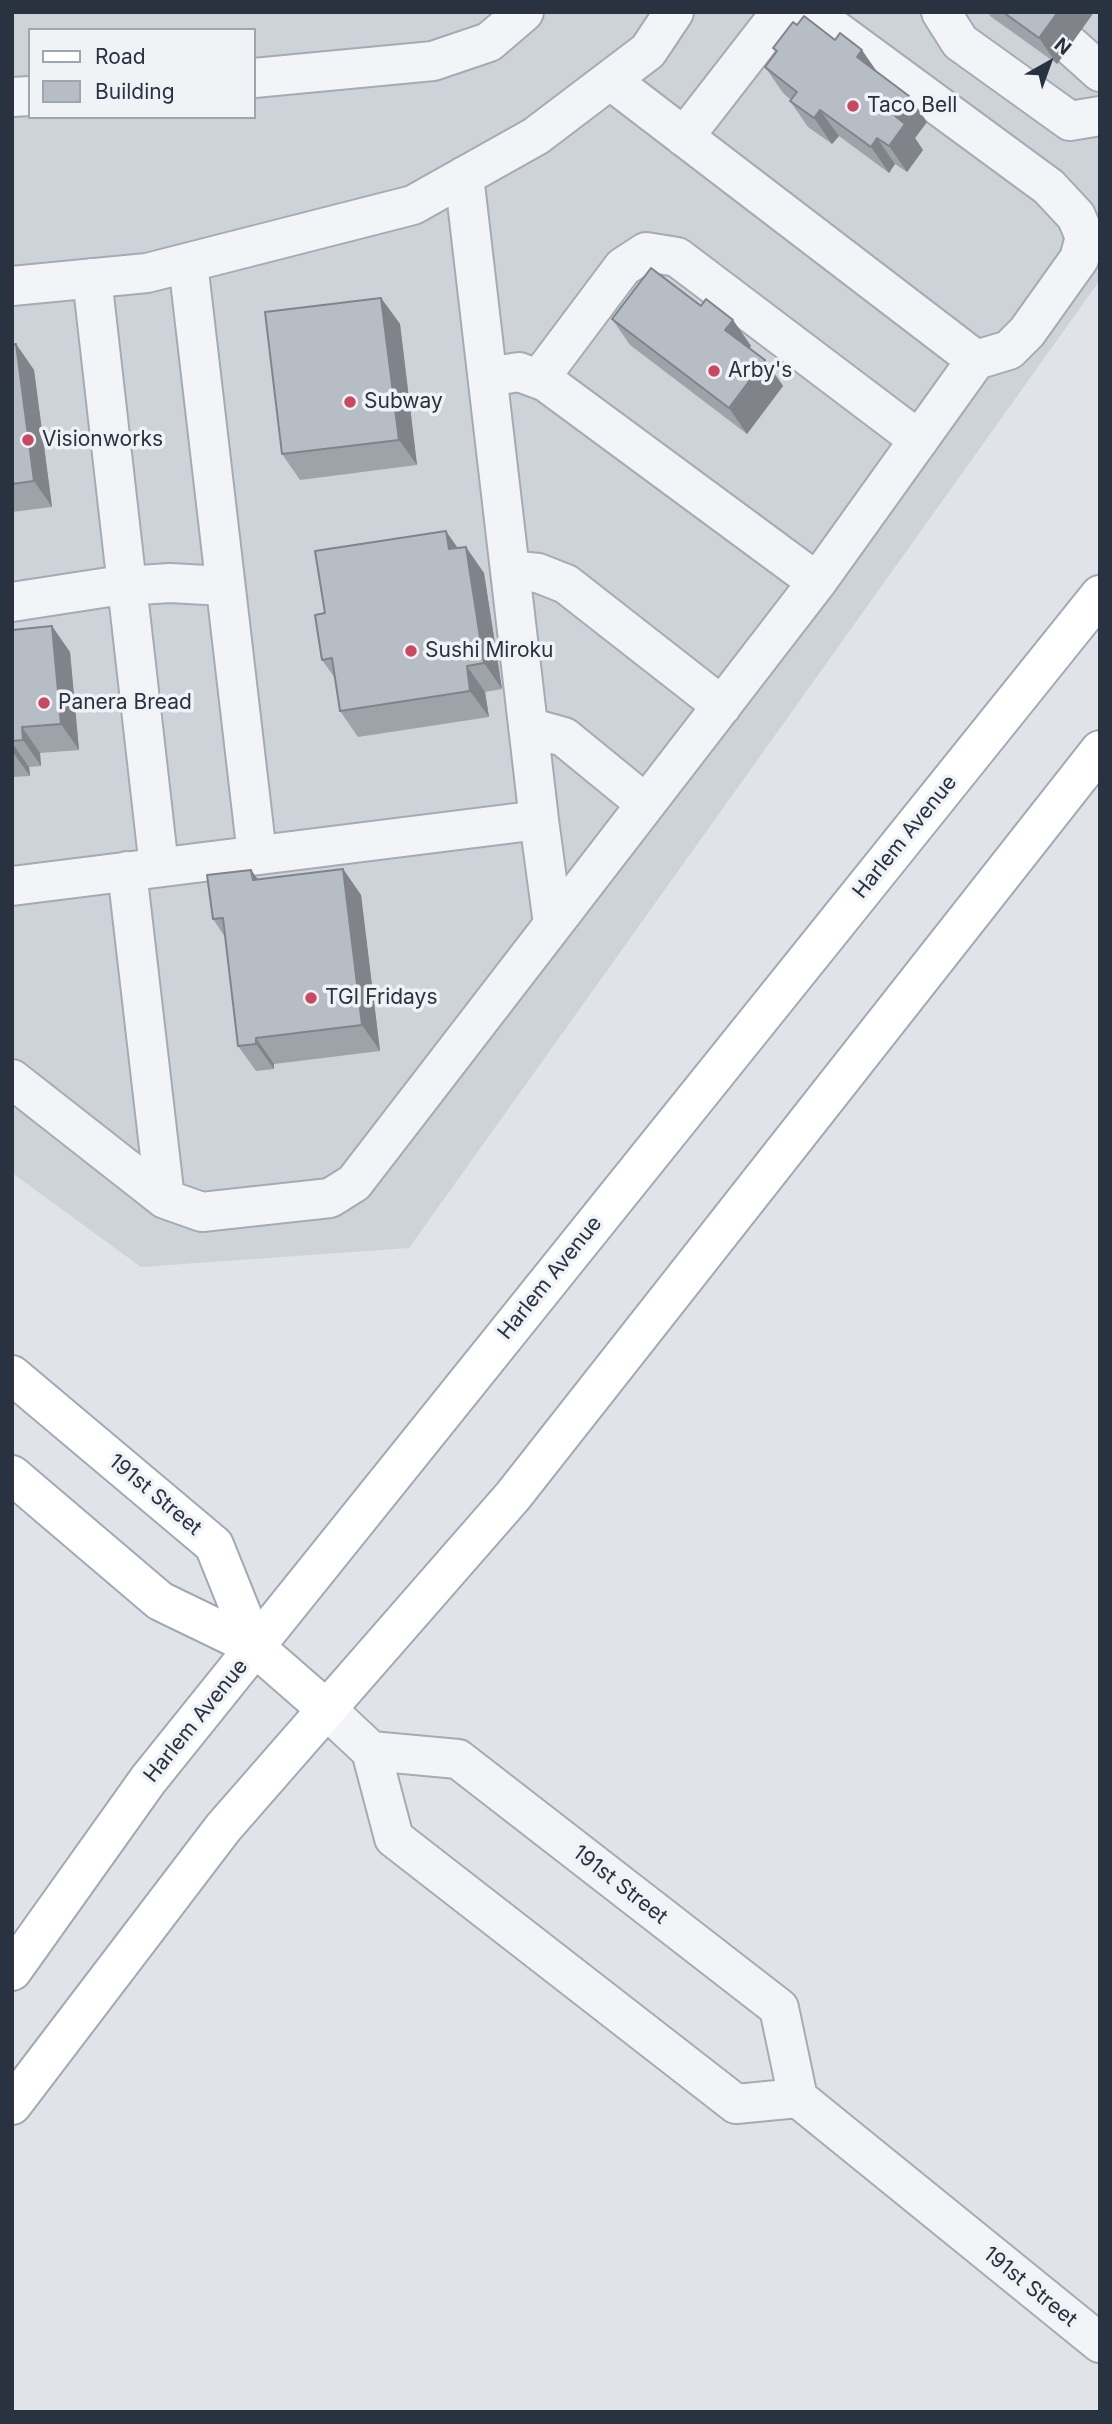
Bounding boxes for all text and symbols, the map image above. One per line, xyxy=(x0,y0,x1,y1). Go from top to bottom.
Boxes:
legend xyxy=(28,28,256,119)
north arrow xyxy=(1014,28,1084,98)
text: N xyxy=(1050,33,1076,60)
text: Road xyxy=(95,44,146,69)
text: Building xyxy=(95,79,175,104)
place label: Taco Bell xyxy=(867,93,957,119)
marker: Taco Bell xyxy=(845,98,861,114)
place label: Arby's xyxy=(728,358,792,384)
marker: Arby's xyxy=(706,363,722,379)
place label: Subway xyxy=(364,389,443,415)
marker: Subway xyxy=(342,394,358,410)
place label: Visionworks xyxy=(42,427,163,453)
marker: Visionworks xyxy=(20,432,36,448)
place label: Sushi Miroku xyxy=(425,638,554,664)
marker: Sushi Miroku xyxy=(403,643,419,659)
place label: Panera Bread xyxy=(58,690,192,716)
marker: Panera Bread xyxy=(36,695,52,711)
street label: Harlem Avenue xyxy=(848,770,962,904)
place label: TGI Fridays xyxy=(325,985,437,1011)
marker: TGI Fridays xyxy=(303,990,319,1006)
street label: Harlem Avenue xyxy=(493,1211,607,1345)
street label: 191st Street xyxy=(104,1449,206,1541)
street label: Harlem Avenue xyxy=(139,1654,253,1788)
street label: 191st Street xyxy=(568,1840,672,1930)
street label: 191st Street xyxy=(978,2242,1082,2332)

